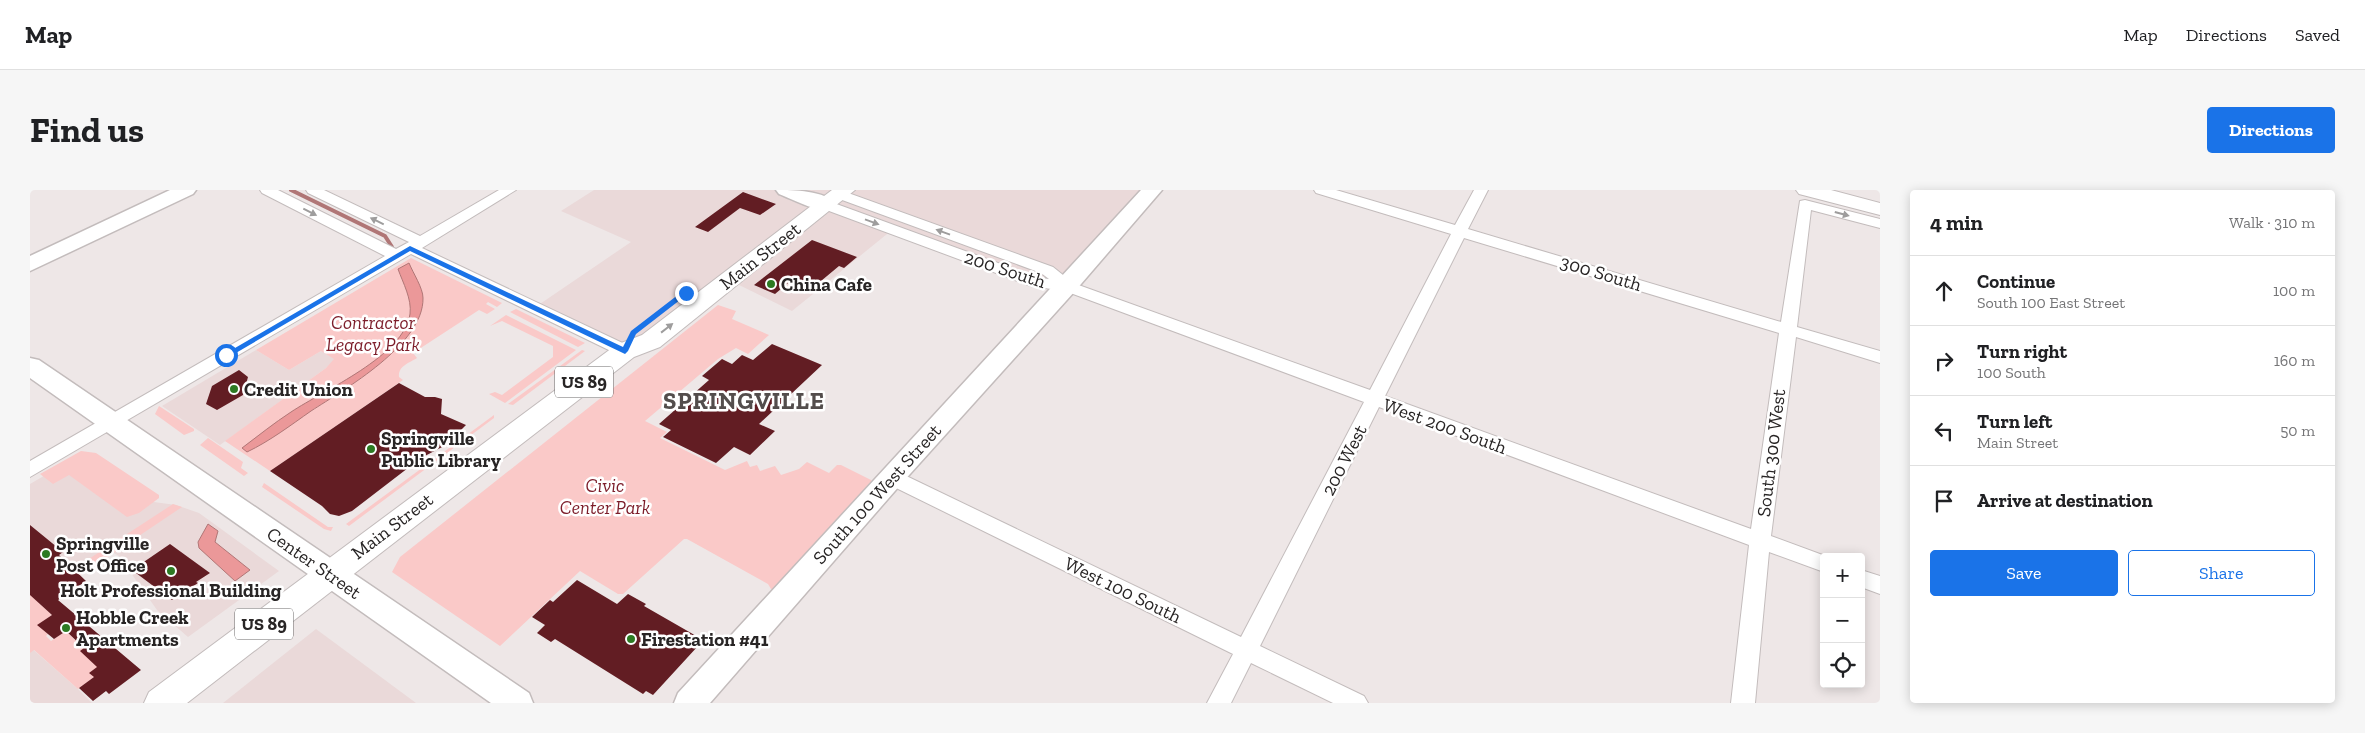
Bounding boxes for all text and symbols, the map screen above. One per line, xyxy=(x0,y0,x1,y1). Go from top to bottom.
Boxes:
text: Map xyxy=(25,20,72,49)
text: Map xyxy=(2123,24,2158,46)
text: Directions xyxy=(2186,24,2267,46)
text: Saved xyxy=(2295,24,2340,46)
button: Directions xyxy=(2207,107,2335,153)
text: Find us xyxy=(30,109,144,151)
one-way arrow xyxy=(303,208,317,216)
one-way arrow xyxy=(1835,210,1850,218)
text: 4 min xyxy=(1930,210,1983,235)
text: Walk · 310 m xyxy=(2229,213,2315,232)
one-way arrow xyxy=(370,216,384,224)
street label: Main Street xyxy=(715,217,805,295)
one-way arrow xyxy=(864,219,879,226)
one-way arrow xyxy=(935,228,950,236)
street label: 200 South xyxy=(961,245,1049,293)
street label: 300 South xyxy=(1558,250,1645,296)
text: Continue xyxy=(1977,270,2055,293)
place label: China Cafe xyxy=(781,273,872,296)
icon: ahead xyxy=(1930,277,1958,305)
marker: China Cafe xyxy=(765,278,777,290)
text: 100 m xyxy=(2273,281,2315,300)
route end xyxy=(675,282,698,305)
text: South 100 East Street xyxy=(1977,293,2125,312)
park label: Contractor Legacy Park xyxy=(326,311,420,356)
one-way arrow xyxy=(660,323,673,334)
text: Turn right xyxy=(1977,340,2067,363)
route start xyxy=(215,344,238,367)
icon: right xyxy=(1930,347,1958,375)
text: 160 m xyxy=(2274,351,2315,370)
text: 100 South xyxy=(1977,363,2046,382)
road number: US 89 xyxy=(555,366,613,398)
place label: Credit Union xyxy=(244,378,353,401)
marker: Credit Union xyxy=(228,383,240,395)
district label: SPRINGVILLE xyxy=(663,386,825,415)
street label: South 300 West xyxy=(1752,388,1790,518)
street label: West 200 South xyxy=(1380,393,1510,459)
text: Turn left xyxy=(1977,410,2052,433)
icon: left xyxy=(1930,417,1958,445)
street label: South 100 West Street xyxy=(808,419,946,569)
street label: 200 West xyxy=(1316,421,1372,499)
text: 50 m xyxy=(2280,421,2315,440)
place label: Springville Public Library xyxy=(381,427,501,472)
text: Main Street xyxy=(1977,433,2058,452)
marker: Springville Public Library xyxy=(365,443,377,455)
park label: Civic Center Park xyxy=(560,474,650,519)
icon: arrive xyxy=(1930,487,1958,515)
street label: Main Street xyxy=(347,488,437,564)
text: Arrive at destination xyxy=(1977,489,2153,512)
street label: Center Street xyxy=(262,522,366,604)
place label: Springville Post Office xyxy=(56,532,149,577)
marker: Springville Post Office xyxy=(40,548,52,560)
button: Save xyxy=(1930,550,2118,596)
button: Share xyxy=(2128,550,2315,596)
street label: West 100 South xyxy=(1061,552,1186,628)
map controls xyxy=(1820,553,1865,688)
button: + xyxy=(1820,553,1865,598)
marker: Holt Professional Building xyxy=(165,565,177,577)
place label: Holt Professional Building xyxy=(60,579,282,602)
button: − xyxy=(1820,598,1865,643)
place label: Hobble Creek Apartments xyxy=(76,606,189,651)
road number: US 89 xyxy=(235,608,293,639)
marker: Hobble Creek Apartments xyxy=(60,622,72,634)
place label: Firestation #41 xyxy=(641,628,769,651)
marker: Firestation #41 xyxy=(625,633,637,645)
button: locate xyxy=(1820,643,1865,688)

